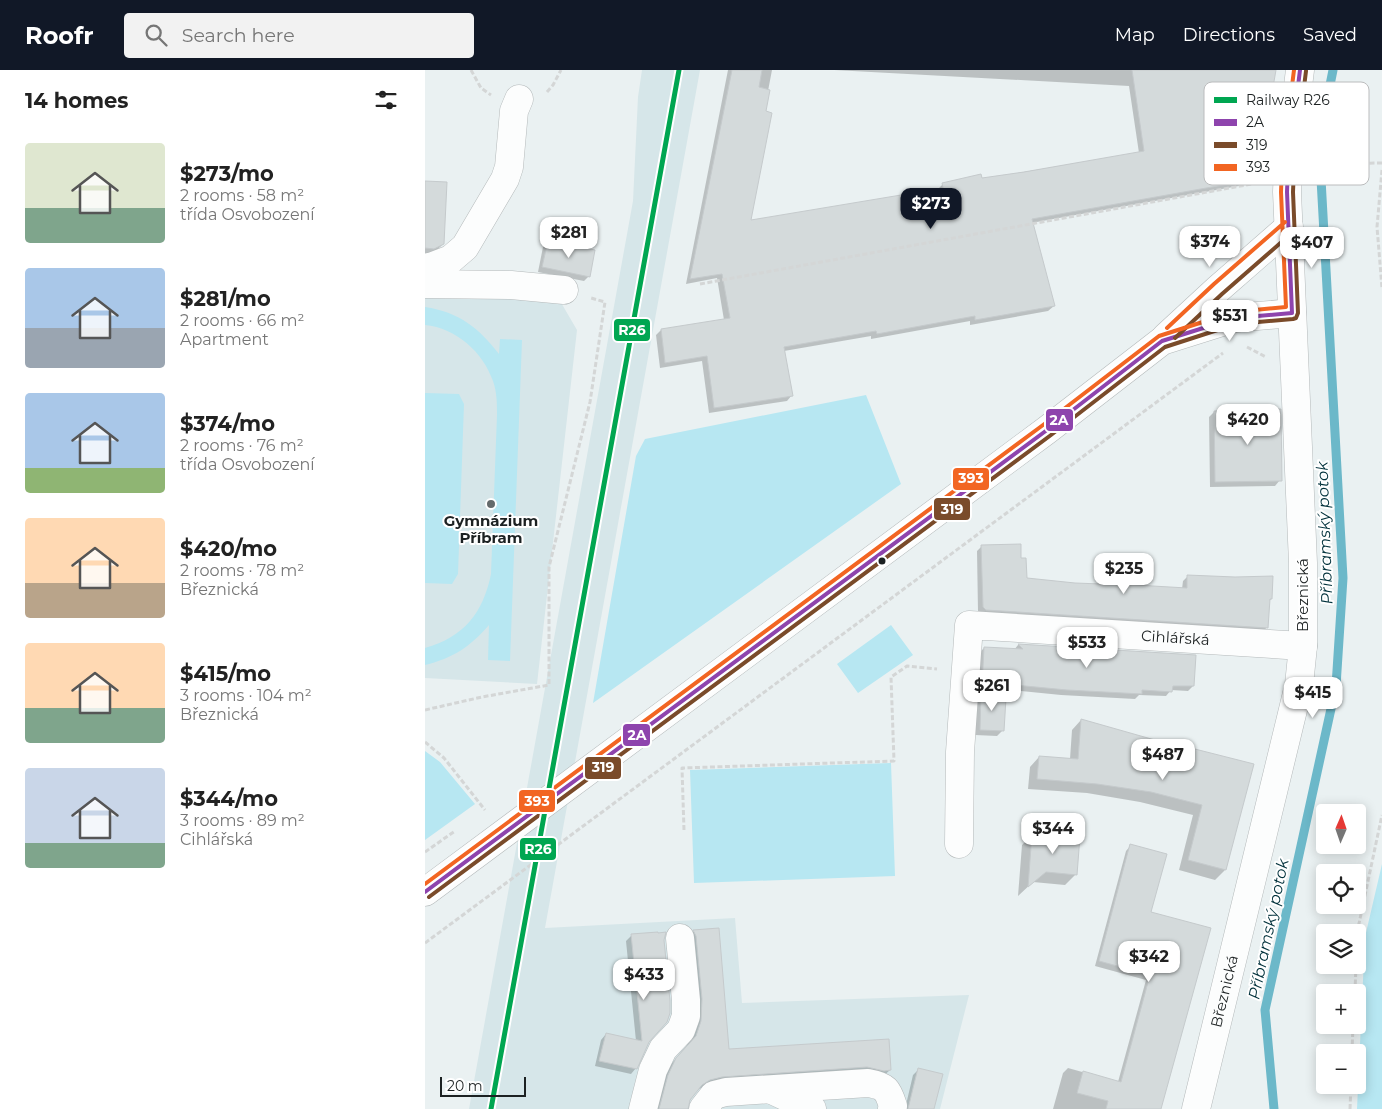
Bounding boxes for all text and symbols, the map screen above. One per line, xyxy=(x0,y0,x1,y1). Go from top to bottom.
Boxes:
search box xyxy=(124,13,474,58)
text: Roofr xyxy=(25,21,94,50)
icon: search xyxy=(142,21,170,49)
text: Search here xyxy=(182,24,295,47)
text: Map xyxy=(1115,24,1155,46)
text: Directions xyxy=(1183,24,1275,46)
text: Saved xyxy=(1303,24,1357,46)
legend xyxy=(1204,82,1369,185)
icon: filters xyxy=(372,86,400,114)
text: 14 homes xyxy=(25,88,129,113)
text: Railway R26 xyxy=(1246,91,1330,109)
text: 2A xyxy=(1246,113,1265,131)
text: 319 xyxy=(1246,136,1267,154)
text: 393 xyxy=(1246,158,1270,176)
text: $273/mo xyxy=(180,161,274,186)
icon: home xyxy=(65,163,125,223)
text: 2 rooms · 58 m² xyxy=(180,186,304,205)
pin: $273 xyxy=(901,188,961,230)
text: $273 xyxy=(912,194,950,213)
text: třída Osvobození xyxy=(180,205,315,224)
pin: $281 xyxy=(539,216,599,259)
text: $281 xyxy=(551,223,587,242)
pin: $374 xyxy=(1180,226,1240,268)
pin: $407 xyxy=(1282,226,1342,269)
text: $374 xyxy=(1190,232,1230,251)
text: $407 xyxy=(1291,233,1333,252)
text: $281/mo xyxy=(180,286,271,311)
icon: home xyxy=(65,288,125,348)
pin: $531 xyxy=(1200,300,1260,342)
text: $531 xyxy=(1212,306,1248,325)
text: 2 rooms · 66 m² xyxy=(180,311,304,330)
line badge: R26 xyxy=(613,318,651,342)
text: R26 xyxy=(618,321,646,339)
text: Apartment xyxy=(180,330,269,349)
pin: $420 xyxy=(1218,404,1278,446)
line badge: 2A xyxy=(1045,408,1074,432)
text: $420 xyxy=(1227,410,1269,429)
text: $374/mo xyxy=(180,411,275,436)
text: 2A xyxy=(1049,411,1069,429)
icon: home xyxy=(65,413,125,473)
text: 2 rooms · 76 m² xyxy=(180,436,304,455)
text: třída Osvobození xyxy=(180,455,315,474)
water label: Příbramský potok xyxy=(1312,460,1336,605)
line badge: 393 xyxy=(952,467,990,491)
text: 393 xyxy=(957,469,984,487)
line badge: 319 xyxy=(933,497,971,521)
marker: Gymnázium Příbram xyxy=(485,498,497,510)
text: 319 xyxy=(940,500,963,518)
place label: Gymnázium Příbram xyxy=(444,511,538,547)
text: $420/mo xyxy=(180,536,277,561)
icon: home xyxy=(65,538,125,598)
pin: $235 xyxy=(1094,552,1154,595)
unlabelled marker xyxy=(877,556,887,566)
street label: Březnická xyxy=(1293,558,1312,632)
text: $235 xyxy=(1105,559,1143,578)
text: 2 rooms · 78 m² xyxy=(180,561,304,580)
text: Březnická xyxy=(180,580,259,599)
pin: $533 xyxy=(1057,626,1117,669)
street label: Cihlářská xyxy=(1140,626,1210,649)
text: $533 xyxy=(1068,633,1106,652)
text: $415/mo xyxy=(180,661,271,686)
icon: home xyxy=(65,663,125,723)
pin: $261 xyxy=(962,670,1022,712)
text: $261 xyxy=(974,676,1010,695)
pin: $415 xyxy=(1283,676,1343,719)
text: $415 xyxy=(1295,683,1331,702)
text: 3 rooms · 104 m² xyxy=(180,686,312,705)
text: Březnická xyxy=(180,705,259,724)
line badge: 2A xyxy=(622,723,651,747)
text: 2A xyxy=(627,726,647,744)
pin: $487 xyxy=(1133,738,1193,781)
text: $487 xyxy=(1142,745,1184,764)
line badge: 319 xyxy=(584,756,622,780)
text: 319 xyxy=(591,758,614,776)
text: $344/mo xyxy=(180,786,278,811)
icon: home xyxy=(65,788,125,848)
line badge: 393 xyxy=(518,789,556,813)
text: 393 xyxy=(523,792,550,810)
north arrow xyxy=(1316,804,1366,854)
map controls xyxy=(1316,804,1366,1094)
text: 3 rooms · 89 m² xyxy=(180,811,305,830)
pin: $344 xyxy=(1023,812,1083,855)
text: $344 xyxy=(1032,819,1074,838)
text: Cihlářská xyxy=(180,830,253,849)
line badge: R26 xyxy=(519,837,557,861)
text: R26 xyxy=(524,840,552,858)
water label: Příbramský potok xyxy=(1244,856,1293,1001)
button: locate xyxy=(1316,864,1366,914)
button: layers xyxy=(1316,924,1366,974)
pin: $342 xyxy=(1119,940,1179,983)
text: $342 xyxy=(1129,947,1169,966)
street label: Březnická xyxy=(1206,953,1242,1030)
pin: $433 xyxy=(614,958,674,1001)
text: $433 xyxy=(624,965,664,984)
button: + xyxy=(1316,984,1366,1034)
button: − xyxy=(1316,1044,1366,1094)
scale bar xyxy=(440,1074,526,1097)
text: 20 m xyxy=(447,1077,483,1095)

